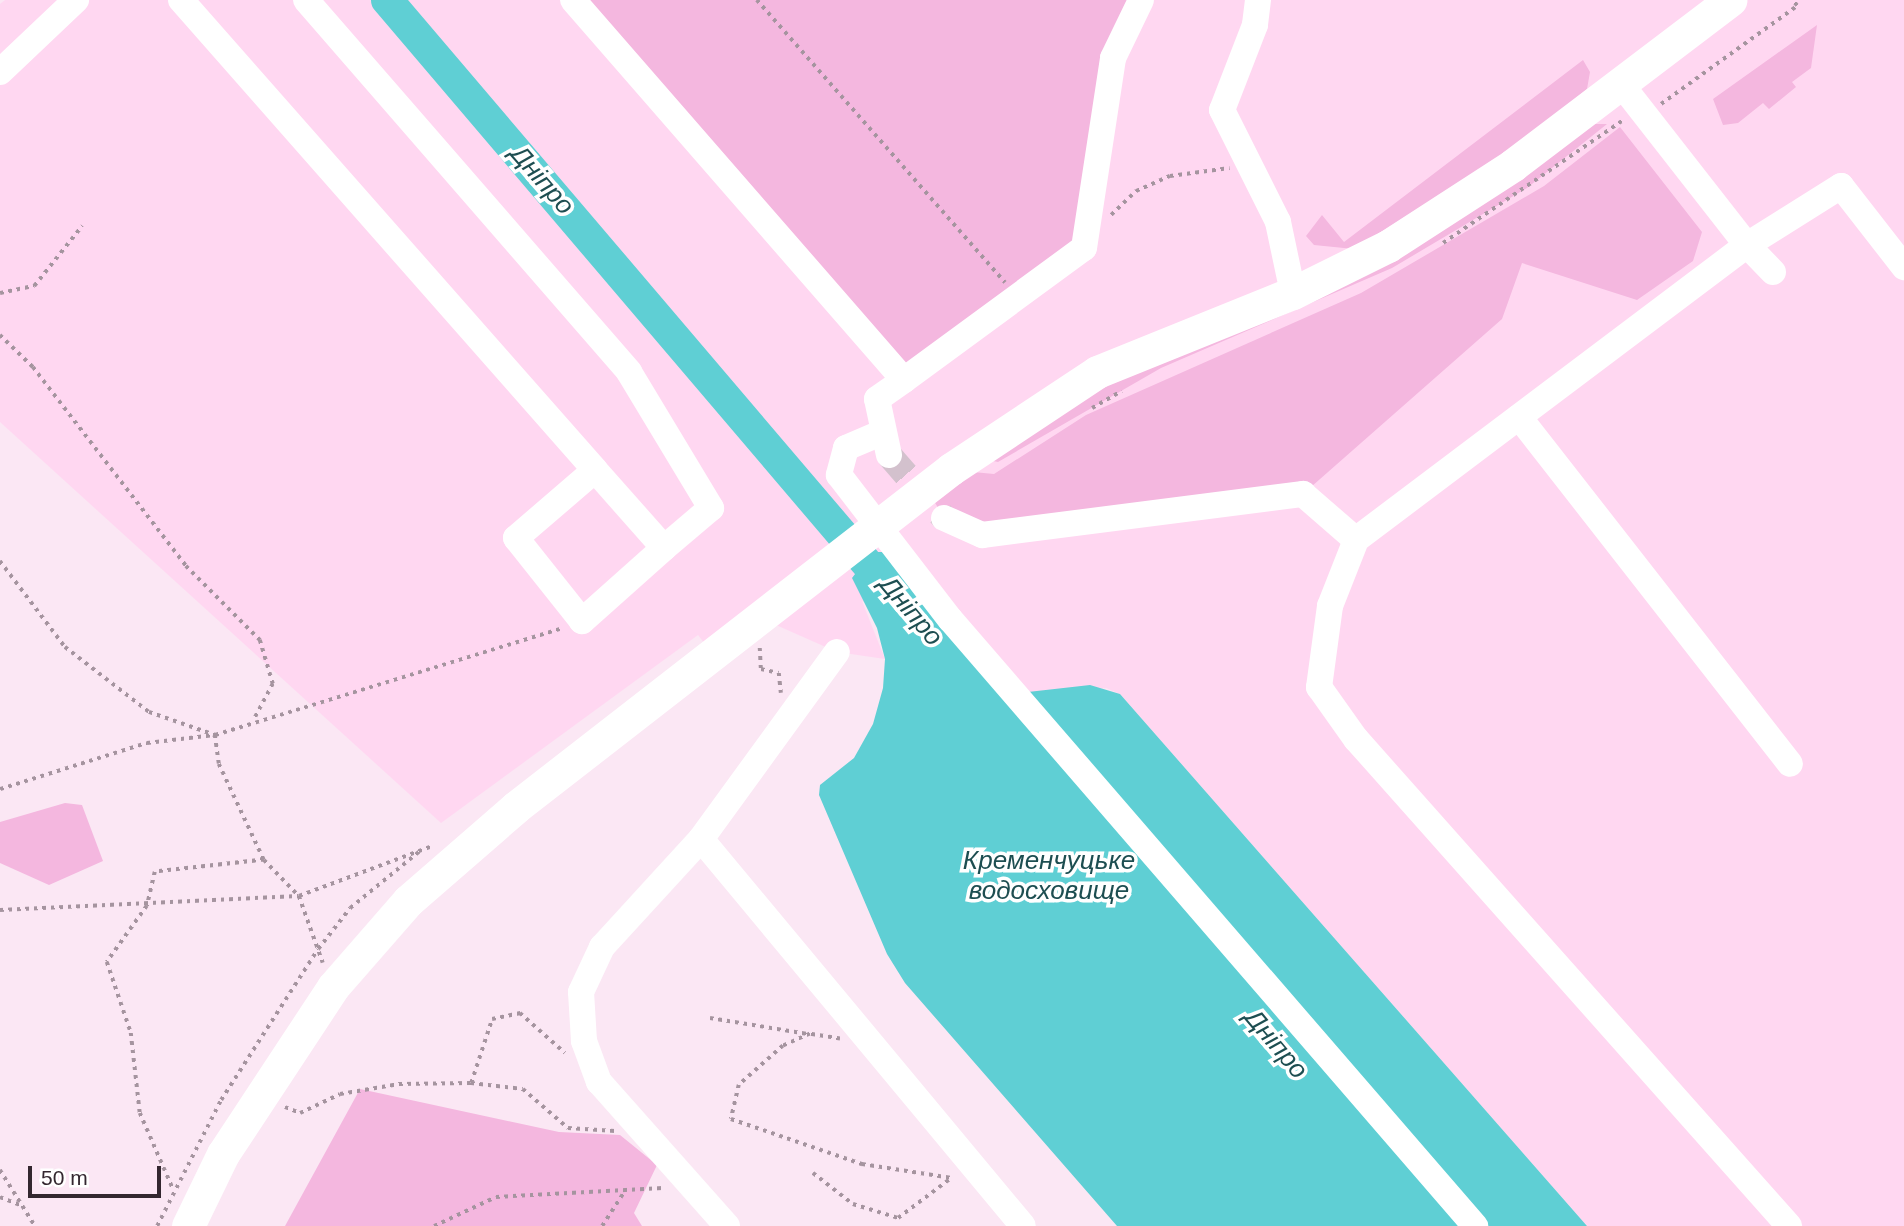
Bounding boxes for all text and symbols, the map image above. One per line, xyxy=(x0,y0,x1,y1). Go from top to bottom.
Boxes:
water label: Дніпро xyxy=(503,139,581,221)
water label: Дніпро xyxy=(873,570,949,652)
water label: Кременчуцьке водосховище xyxy=(963,845,1135,906)
water label: Дніпро xyxy=(1238,1003,1314,1085)
scale bar xyxy=(32,1152,164,1196)
text: 50 m xyxy=(41,1166,88,1189)

